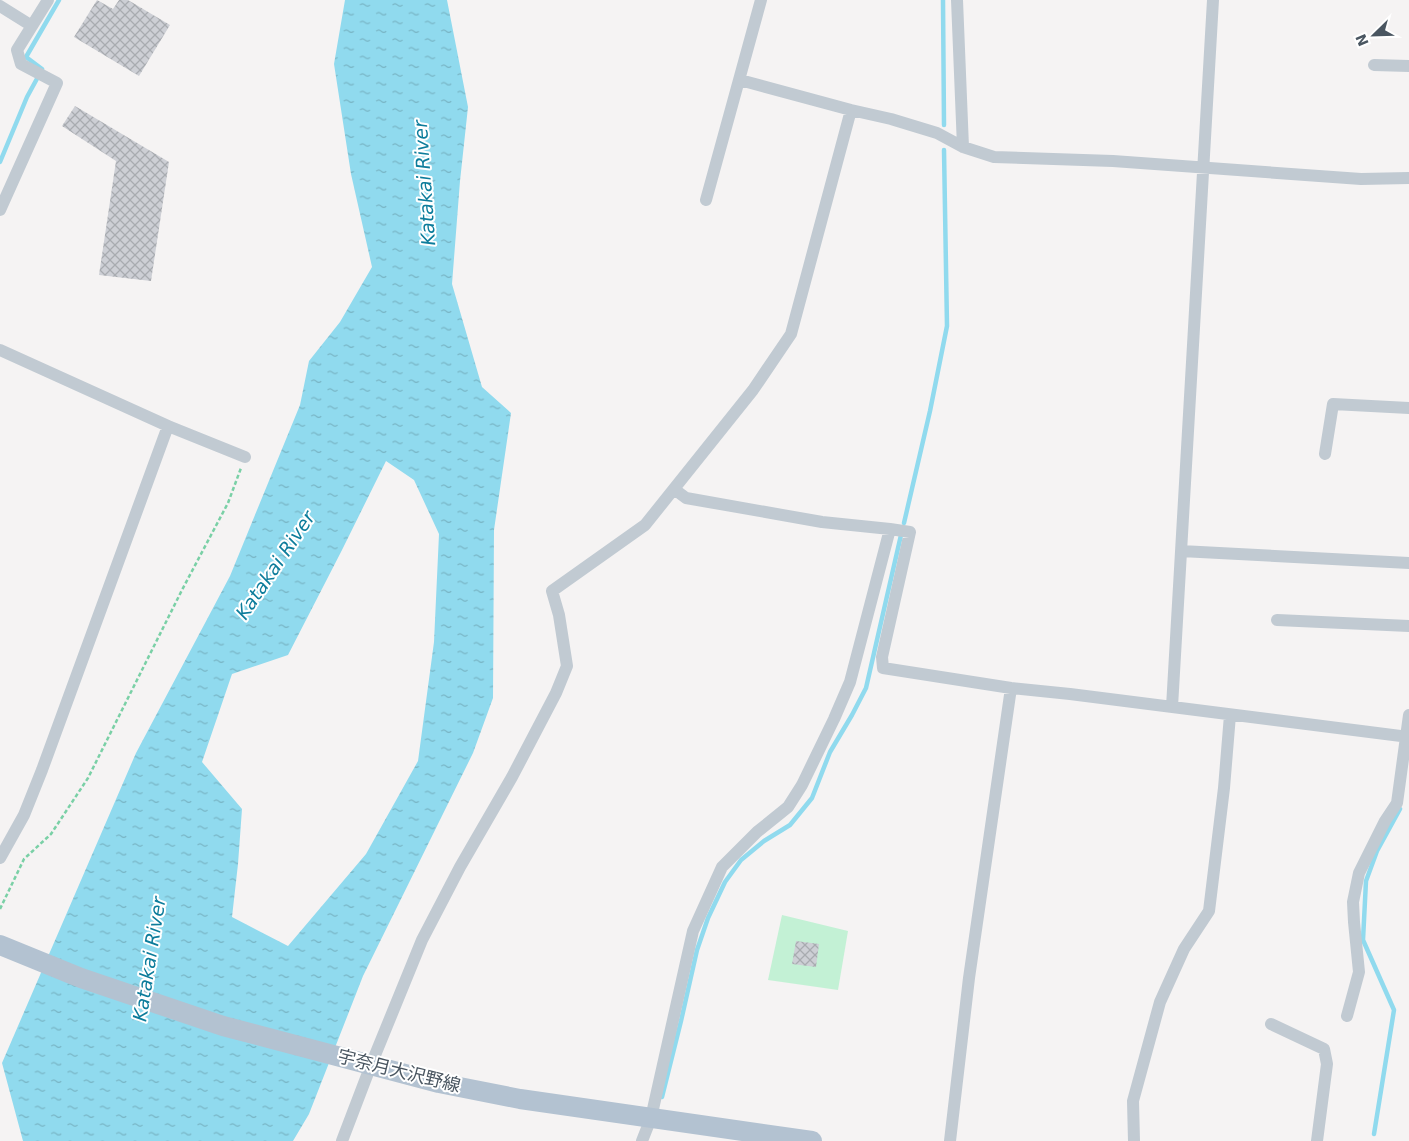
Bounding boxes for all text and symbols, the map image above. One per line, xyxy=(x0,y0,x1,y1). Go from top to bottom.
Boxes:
north arrow xyxy=(1349,10,1399,60)
text: N xyxy=(1352,32,1372,49)
water label: Katakai River xyxy=(409,118,439,246)
water label: Katakai River xyxy=(231,506,320,623)
water label: Katakai River xyxy=(128,894,170,1023)
street label: 宇奈月大沢野線 xyxy=(335,1045,463,1096)

